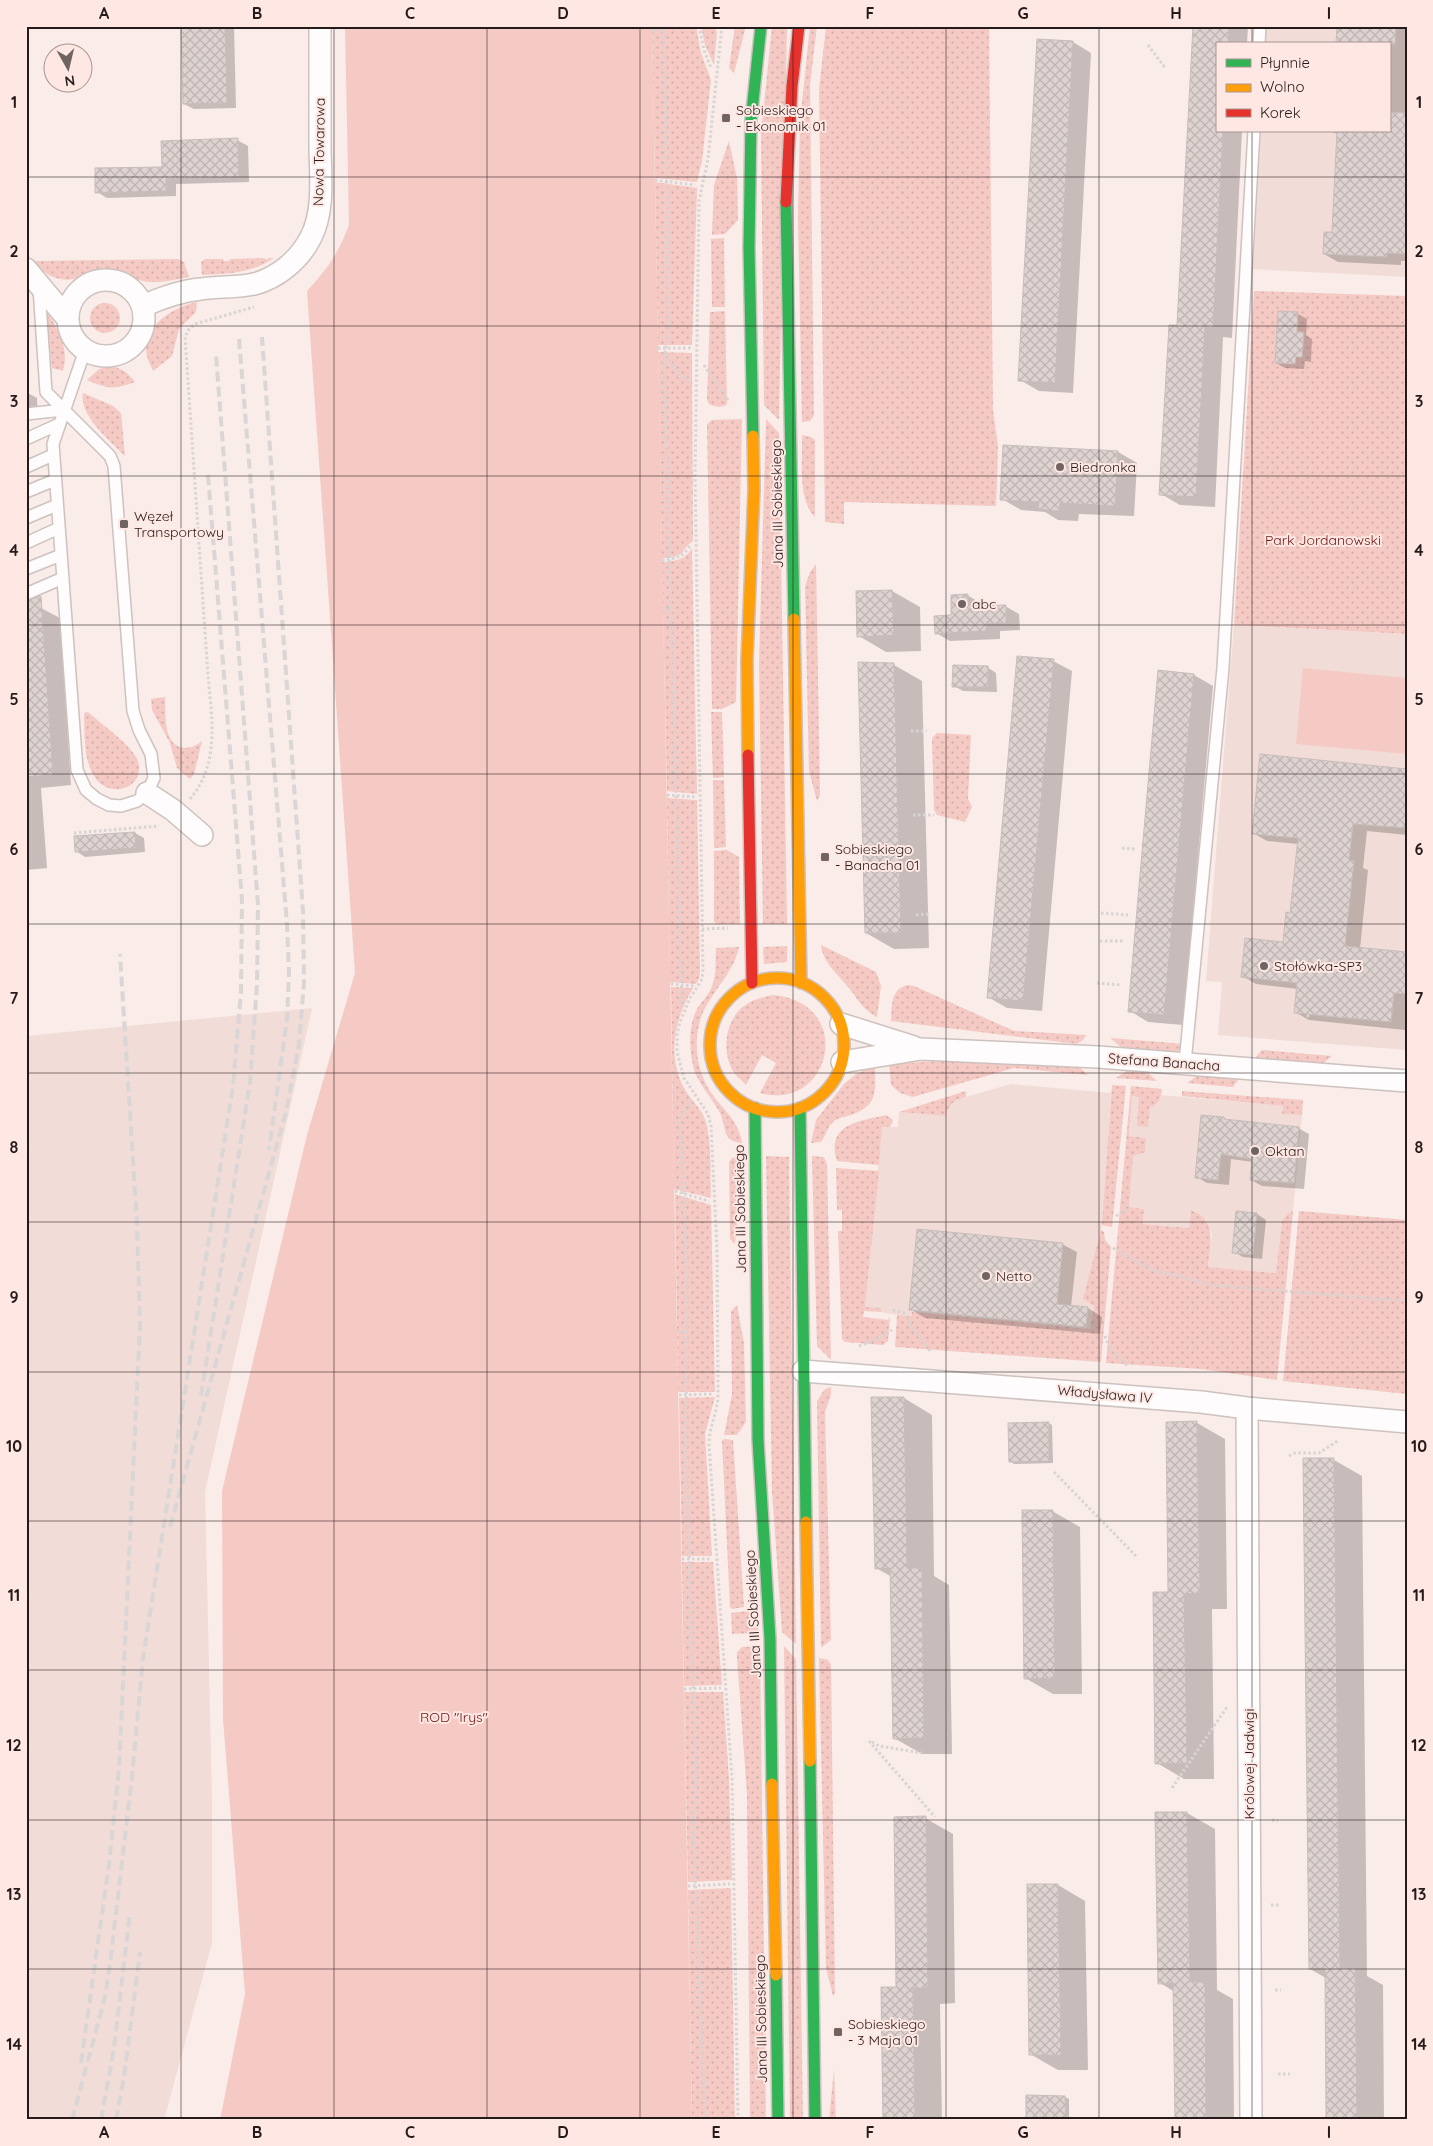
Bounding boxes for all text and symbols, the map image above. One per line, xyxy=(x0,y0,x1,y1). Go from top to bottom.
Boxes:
text: A xyxy=(99,3,110,23)
text: B xyxy=(252,3,262,23)
text: C xyxy=(405,3,415,23)
text: D xyxy=(557,3,569,23)
text: E xyxy=(711,3,721,23)
text: F xyxy=(866,3,875,23)
text: G xyxy=(1017,3,1029,23)
text: H xyxy=(1170,3,1182,23)
text: I xyxy=(1327,3,1331,23)
north arrow xyxy=(42,42,92,92)
legend xyxy=(1216,42,1390,132)
text: Płynnie xyxy=(1260,53,1310,72)
text: N xyxy=(63,71,76,91)
text: Wolno xyxy=(1260,77,1305,96)
text: 1 xyxy=(11,92,17,112)
text: 1 xyxy=(1416,92,1422,112)
street label: Nowa Towarowa xyxy=(309,98,329,206)
place label: Sobieskiego - Ekonomik 01 xyxy=(736,101,826,135)
text: Korek xyxy=(1260,103,1301,122)
marker: Sobieskiego - Ekonomik 01 xyxy=(720,112,732,124)
text: 2 xyxy=(9,241,19,261)
text: 2 xyxy=(1414,241,1424,261)
text: 3 xyxy=(10,391,18,411)
text: 3 xyxy=(1415,391,1423,411)
street label: Jana III Sobieskiego xyxy=(767,439,787,569)
place label: Biedronka xyxy=(1070,458,1136,476)
marker: Biedronka xyxy=(1054,461,1066,473)
place label: Węzeł Transportowy xyxy=(134,507,224,541)
marker: Węzeł Transportowy xyxy=(118,518,130,530)
park label: Park Jordanowski xyxy=(1265,531,1381,549)
text: 4 xyxy=(9,540,19,560)
text: 4 xyxy=(1414,540,1424,560)
place label: abc xyxy=(972,595,996,613)
marker: abc xyxy=(956,598,968,610)
text: 5 xyxy=(9,689,19,709)
text: 5 xyxy=(1414,689,1424,709)
text: 6 xyxy=(10,839,19,859)
text: 6 xyxy=(1415,839,1424,859)
place label: Sobieskiego - Banacha 01 xyxy=(835,840,919,874)
marker: Sobieskiego - Banacha 01 xyxy=(819,851,831,863)
place label: Stołówka-SP3 xyxy=(1274,957,1362,975)
marker: Stołówka-SP3 xyxy=(1258,960,1270,972)
text: 7 xyxy=(10,988,19,1008)
text: 7 xyxy=(1415,988,1424,1008)
street label: Stefana Banacha xyxy=(1107,1049,1221,1075)
text: 8 xyxy=(10,1137,19,1157)
text: 8 xyxy=(1415,1137,1424,1157)
place label: Oktan xyxy=(1265,1142,1305,1160)
street label: Jana III Sobieskiego xyxy=(730,1144,750,1274)
marker: Oktan xyxy=(1249,1145,1261,1157)
place label: Netto xyxy=(996,1267,1032,1285)
marker: Netto xyxy=(980,1270,992,1282)
text: 9 xyxy=(9,1287,19,1307)
text: 9 xyxy=(1414,1287,1424,1307)
street label: Władysława IV xyxy=(1057,1381,1153,1407)
text: 10 xyxy=(6,1436,22,1456)
text: 10 xyxy=(1411,1436,1427,1456)
street label: Jana III Sobieskiego xyxy=(741,1549,765,1679)
text: 11 xyxy=(8,1585,20,1605)
text: 11 xyxy=(1413,1585,1425,1605)
park label: ROD "Irys" xyxy=(420,1708,488,1726)
street label: Królowej Jadwigi xyxy=(1240,1709,1258,1820)
text: 12 xyxy=(6,1735,22,1755)
text: 12 xyxy=(1411,1735,1427,1755)
text: 13 xyxy=(7,1884,21,1904)
text: 13 xyxy=(1412,1884,1426,1904)
street label: Jana III Sobieskiego xyxy=(751,1954,771,2084)
place label: Sobieskiego - 3 Maja 01 xyxy=(848,2015,926,2049)
marker: Sobieskiego - 3 Maja 01 xyxy=(832,2026,844,2038)
text: 14 xyxy=(6,2034,22,2054)
text: 14 xyxy=(1411,2034,1427,2054)
text: A xyxy=(99,2122,110,2142)
text: B xyxy=(252,2122,262,2142)
text: C xyxy=(405,2122,415,2142)
text: D xyxy=(557,2122,569,2142)
text: E xyxy=(711,2122,721,2142)
text: F xyxy=(866,2122,875,2142)
text: G xyxy=(1017,2122,1029,2142)
text: H xyxy=(1170,2122,1182,2142)
text: I xyxy=(1327,2122,1331,2142)

